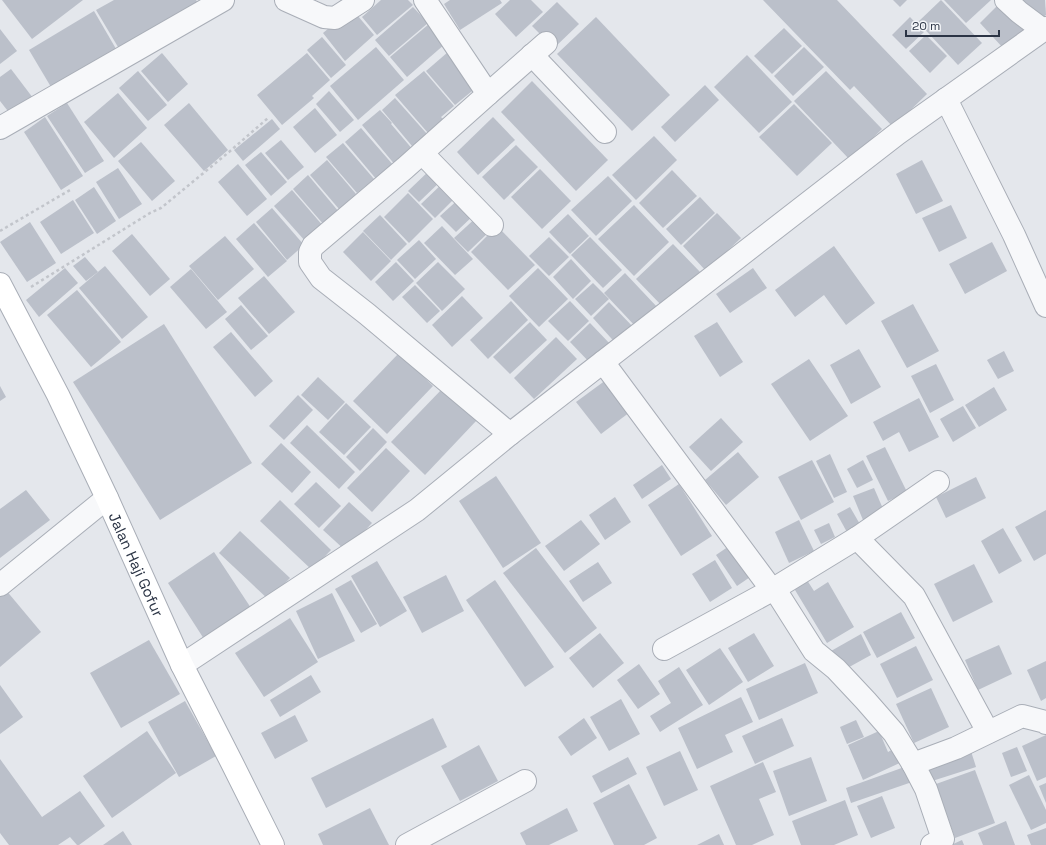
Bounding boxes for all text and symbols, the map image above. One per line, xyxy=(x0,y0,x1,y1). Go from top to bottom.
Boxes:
scale bar xyxy=(906,12,999,38)
text: 20 m xyxy=(912,18,940,34)
street label: Jalan Haji Gofur xyxy=(105,509,169,620)

